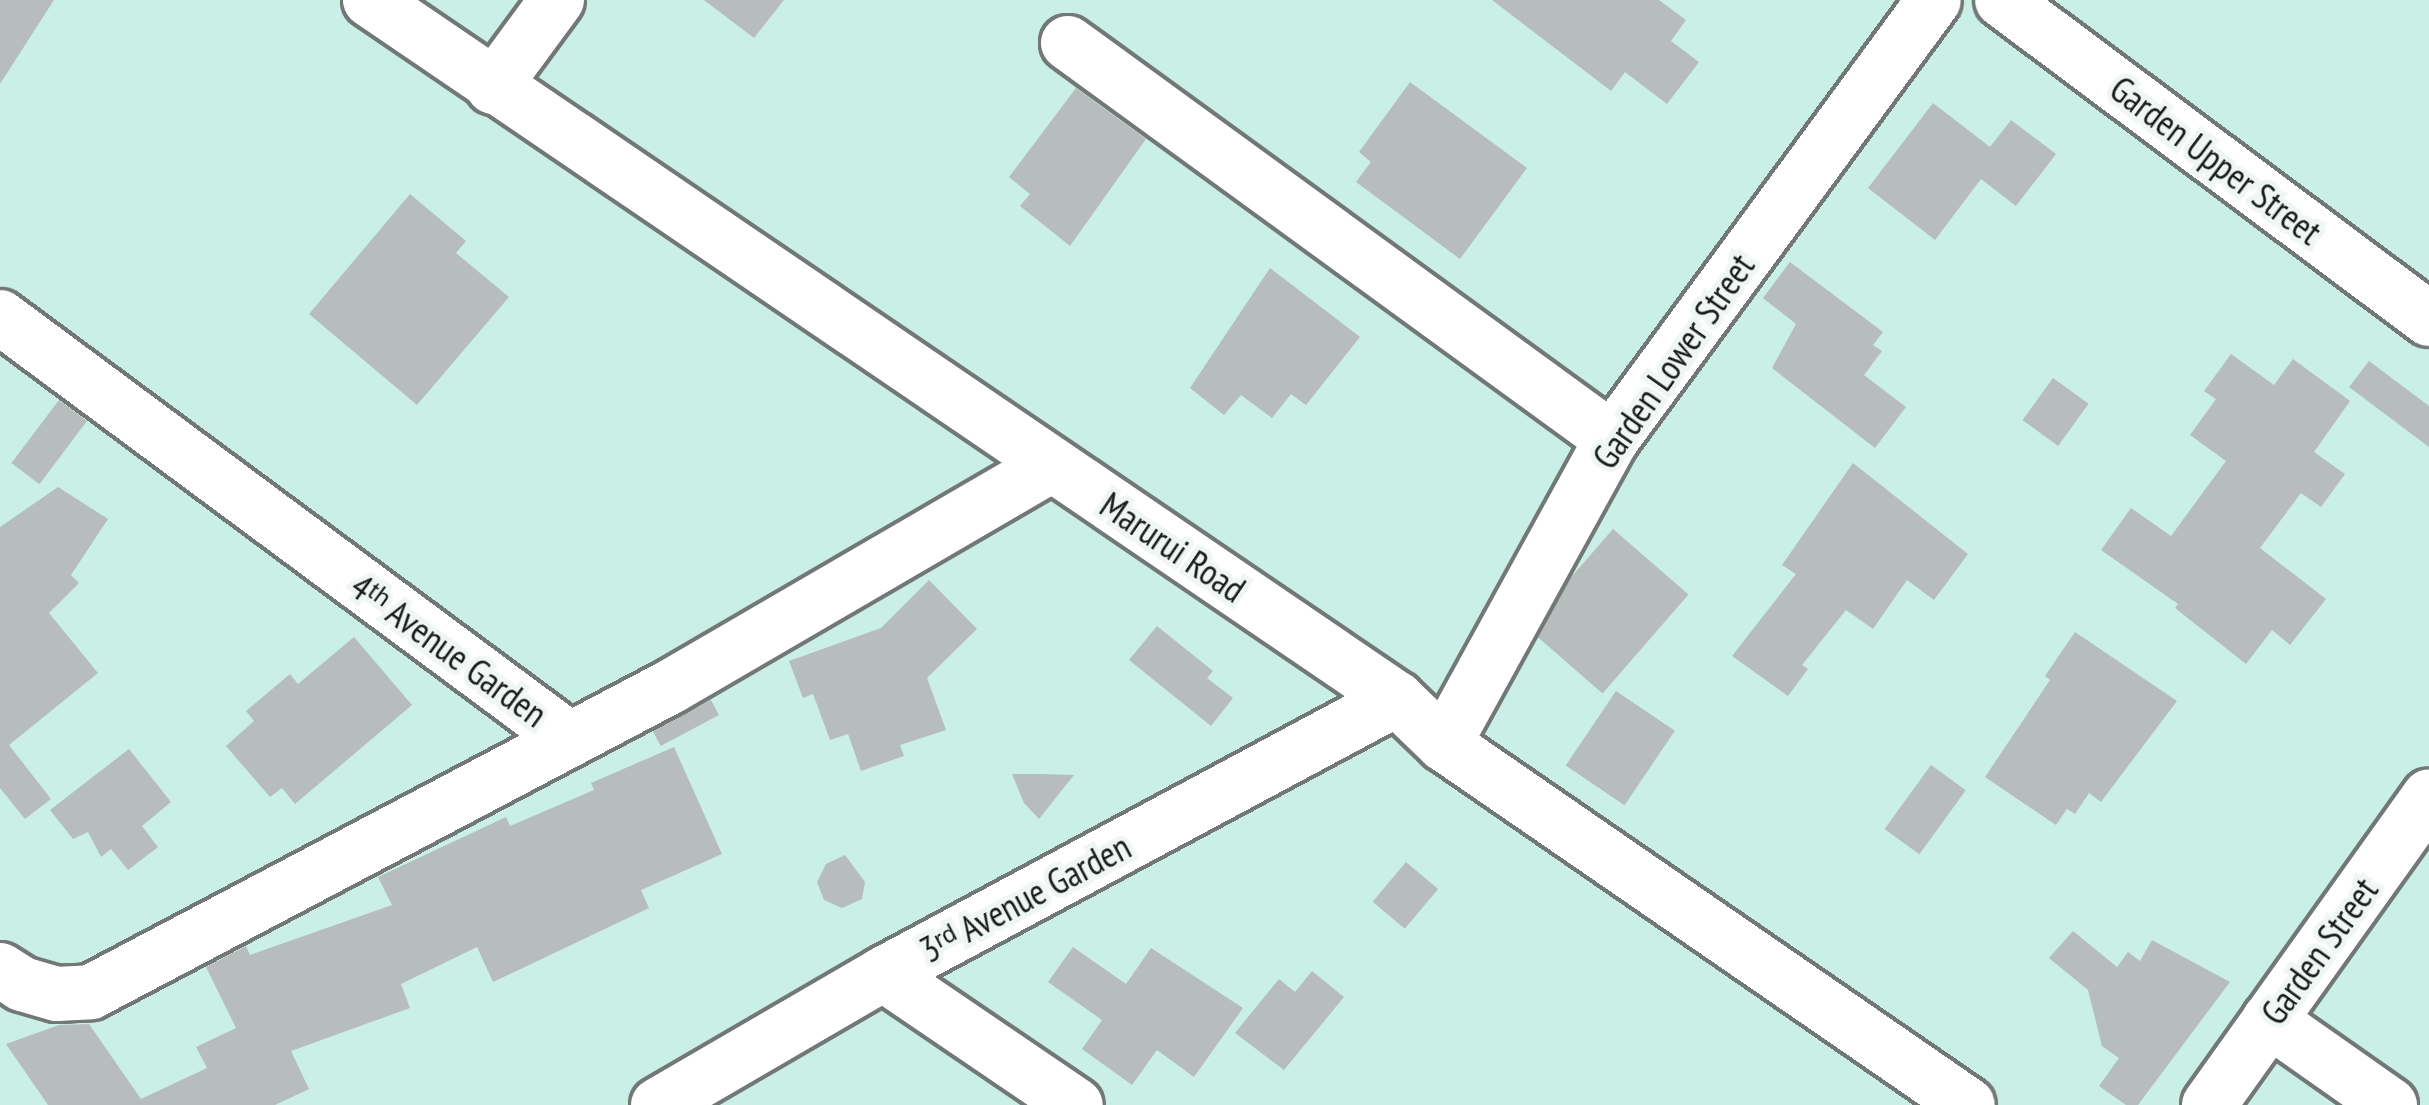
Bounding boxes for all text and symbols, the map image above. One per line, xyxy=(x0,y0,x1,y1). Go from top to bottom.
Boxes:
street label: Garden Upper Street xyxy=(2102,67,2330,253)
street label: Garden Lower Street xyxy=(1583,245,1763,477)
street label: Marurui Road xyxy=(1092,483,1254,611)
street label: 4ᵗʰ Avenue Garden xyxy=(342,564,556,736)
street label: 3ʳᵈ Avenue Garden xyxy=(912,824,1138,972)
street label: Garden Street xyxy=(2251,869,2387,1033)

